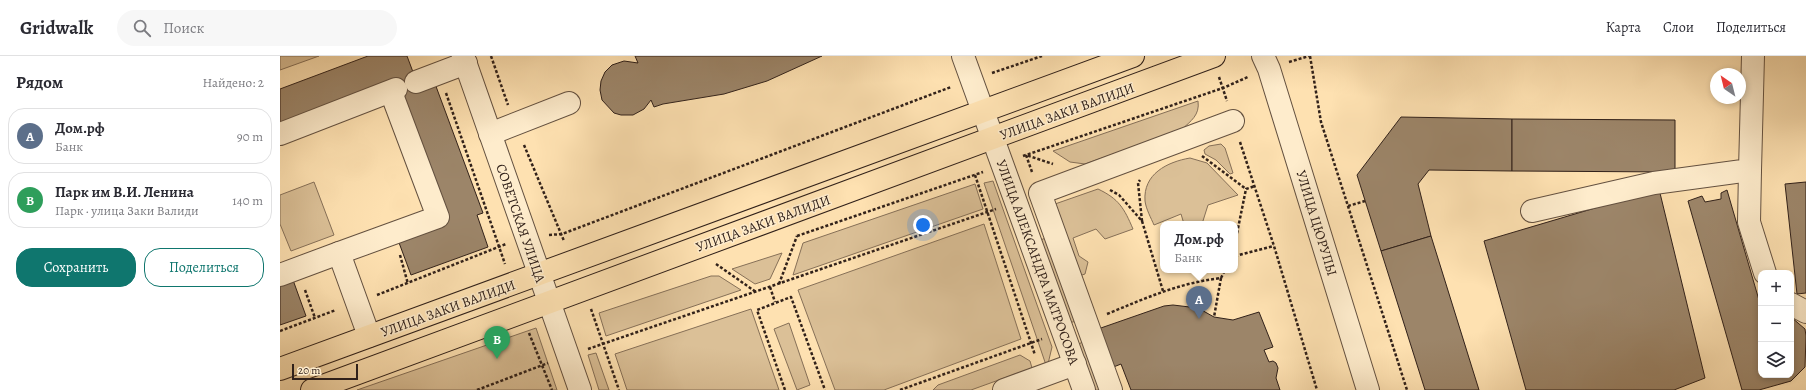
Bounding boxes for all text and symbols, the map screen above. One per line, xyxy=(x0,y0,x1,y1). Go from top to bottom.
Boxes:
search box xyxy=(117,10,397,46)
text: Gridwalk xyxy=(20,15,93,41)
icon: search xyxy=(131,17,153,39)
text: Поиск xyxy=(163,18,204,38)
text: Карта xyxy=(1606,18,1641,37)
text: Слои xyxy=(1663,18,1694,37)
text: Поделиться xyxy=(1716,18,1786,37)
north arrow xyxy=(1710,68,1746,104)
text: Рядом xyxy=(16,71,63,94)
text: Найдено: 2 xyxy=(203,74,264,91)
street label: УЛИЦА ЗАКИ ВАЛИДИ xyxy=(997,78,1137,145)
text: Дом.рф xyxy=(55,118,105,138)
text: A xyxy=(26,128,34,145)
text: 90 m xyxy=(237,128,263,145)
text: Банк xyxy=(55,138,83,155)
street label: УЛИЦА АЛЕКСАНДРА МАТРОСОВА xyxy=(992,157,1084,368)
street label: СОВЕТСКАЯ УЛИЦА xyxy=(491,161,550,286)
street label: УЛИЦА ЦЮРУПЫ xyxy=(1291,168,1342,279)
text: Парк им В.И. Ленина xyxy=(55,182,194,202)
street label: УЛИЦА ЗАКИ ВАЛИДИ xyxy=(693,190,833,257)
text: B xyxy=(26,192,34,209)
text: 140 m xyxy=(232,192,263,209)
text: Парк · улица Заки Валиди xyxy=(55,202,199,219)
your location xyxy=(913,215,933,235)
popup xyxy=(1160,221,1238,273)
text: Дом.рф xyxy=(1174,229,1224,249)
button: Сохранить xyxy=(16,248,136,287)
button: Поделиться xyxy=(144,248,264,287)
text: Банк xyxy=(1174,249,1202,266)
map controls xyxy=(1758,270,1794,378)
button: + xyxy=(1758,270,1794,306)
street label: УЛИЦА ЗАКИ ВАЛИДИ xyxy=(378,275,518,342)
pin: A xyxy=(1186,286,1212,319)
button: − xyxy=(1758,306,1794,342)
pin: B xyxy=(484,326,510,359)
button: layers xyxy=(1758,342,1794,378)
scale bar xyxy=(292,362,358,381)
text: 20 m xyxy=(298,363,320,378)

